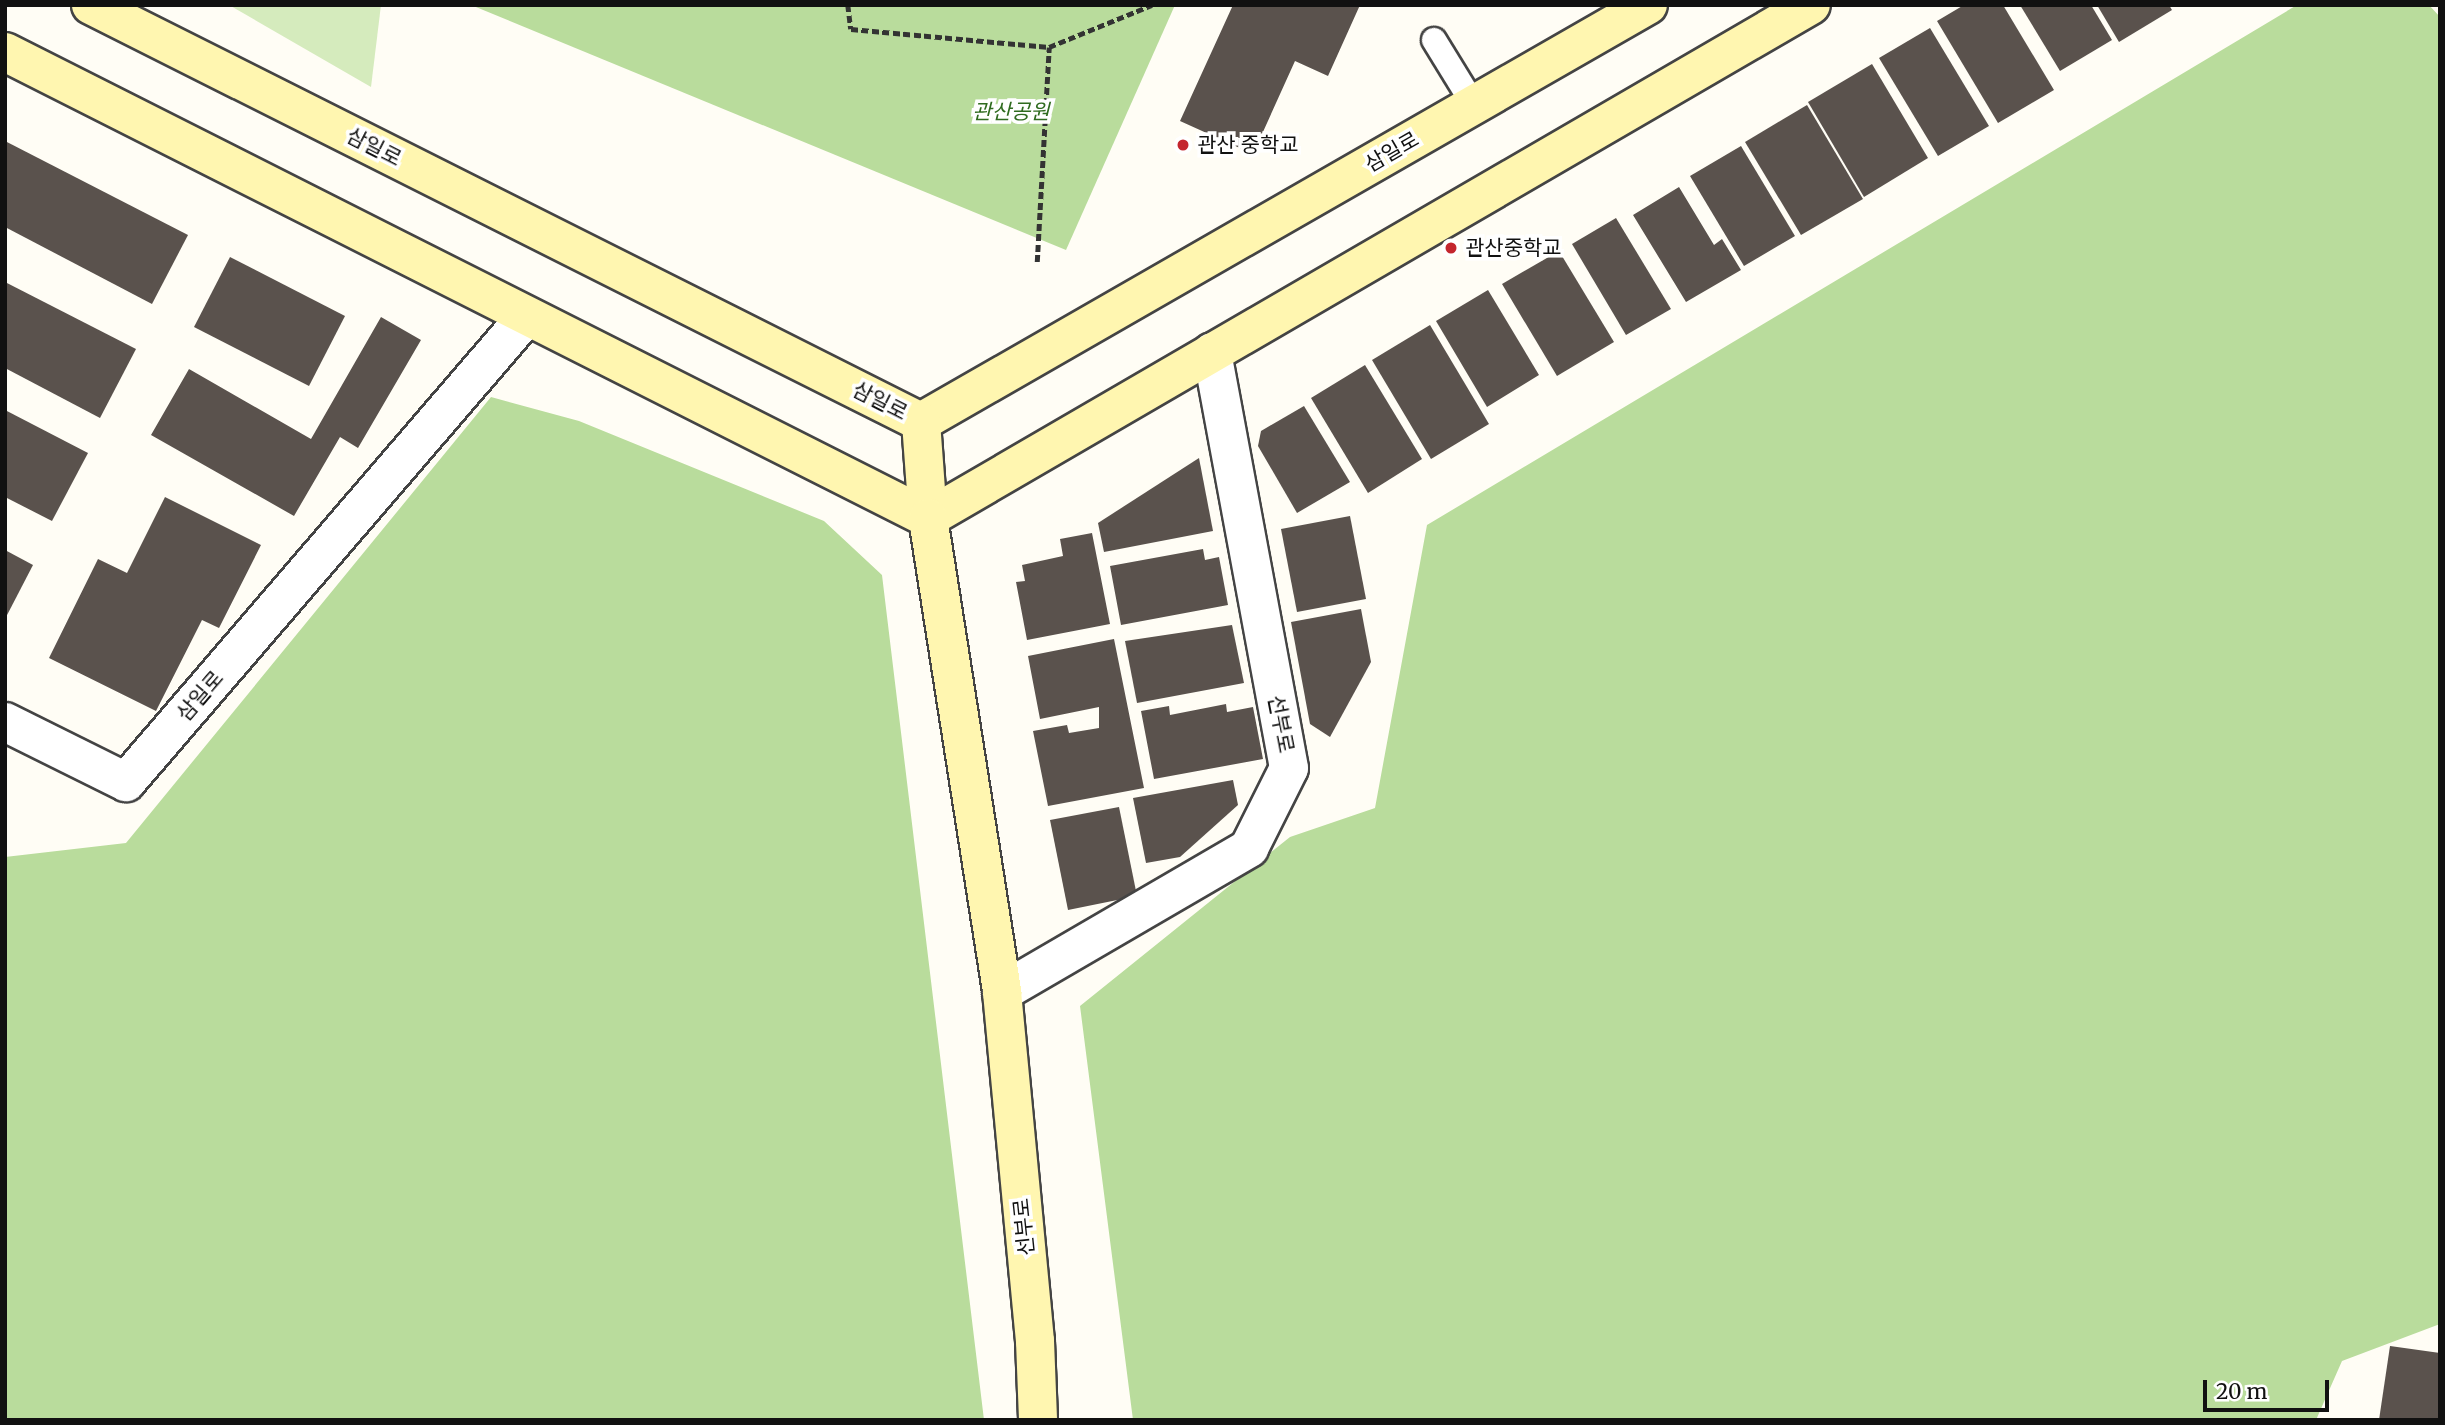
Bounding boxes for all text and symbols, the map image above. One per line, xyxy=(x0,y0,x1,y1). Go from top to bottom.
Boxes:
park label: 관산공원 xyxy=(972,99,1050,125)
street label: 삼일로 xyxy=(342,123,406,171)
street label: 삼일로 xyxy=(1361,127,1423,177)
place label: 관산 중학교 xyxy=(1197,132,1299,158)
marker: 관산 중학교 xyxy=(1175,137,1191,153)
place label: 관산중학교 xyxy=(1465,235,1562,261)
marker: 관산중학교 xyxy=(1443,240,1459,256)
street label: 삼일로 xyxy=(848,377,912,425)
street label: 삼일로 xyxy=(171,666,229,726)
street label: 선부로 xyxy=(1263,693,1299,755)
street label: 선부로 xyxy=(1008,1197,1040,1257)
scale bar xyxy=(2207,1366,2333,1410)
text: 20 m xyxy=(2216,1378,2267,1405)

